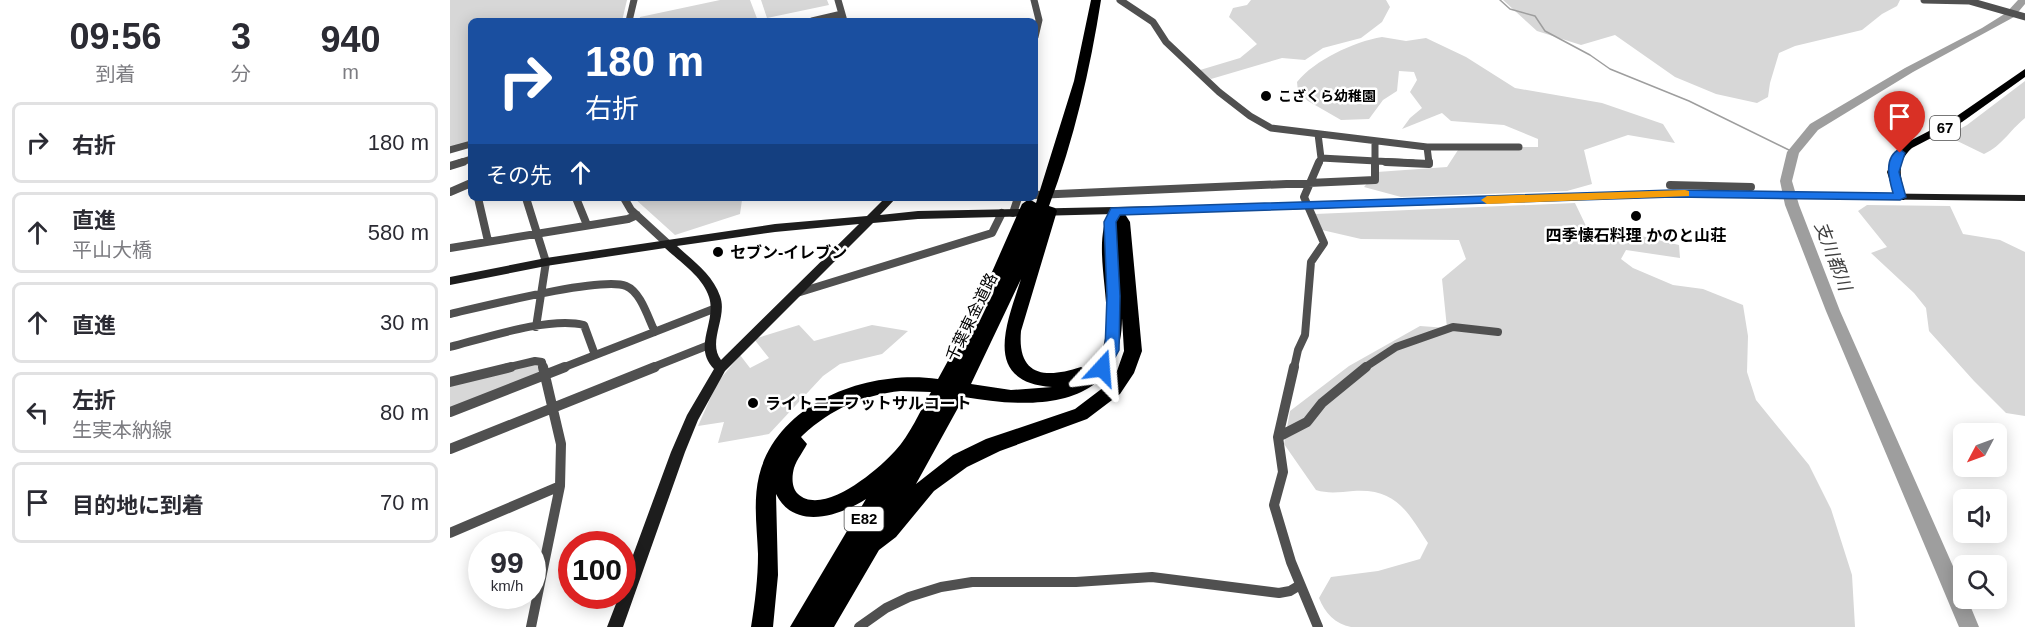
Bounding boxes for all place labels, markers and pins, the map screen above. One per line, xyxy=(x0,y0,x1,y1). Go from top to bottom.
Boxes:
place label: こざくら幼稚園 xyxy=(1278,88,1376,104)
marker: こざくら幼稚園 xyxy=(1259,89,1273,103)
pin xyxy=(1874,91,1925,153)
marker: 四季懐石料理 かのと山荘 xyxy=(1629,209,1643,223)
place label: 四季懐石料理 かのと山荘 xyxy=(1546,226,1726,244)
place label: セブン-イレブン xyxy=(730,244,847,261)
marker: セブン-イレブン xyxy=(711,245,725,259)
place label: ライトニーフットサルコート xyxy=(765,395,972,412)
marker: ライトニーフットサルコート xyxy=(746,396,760,410)

